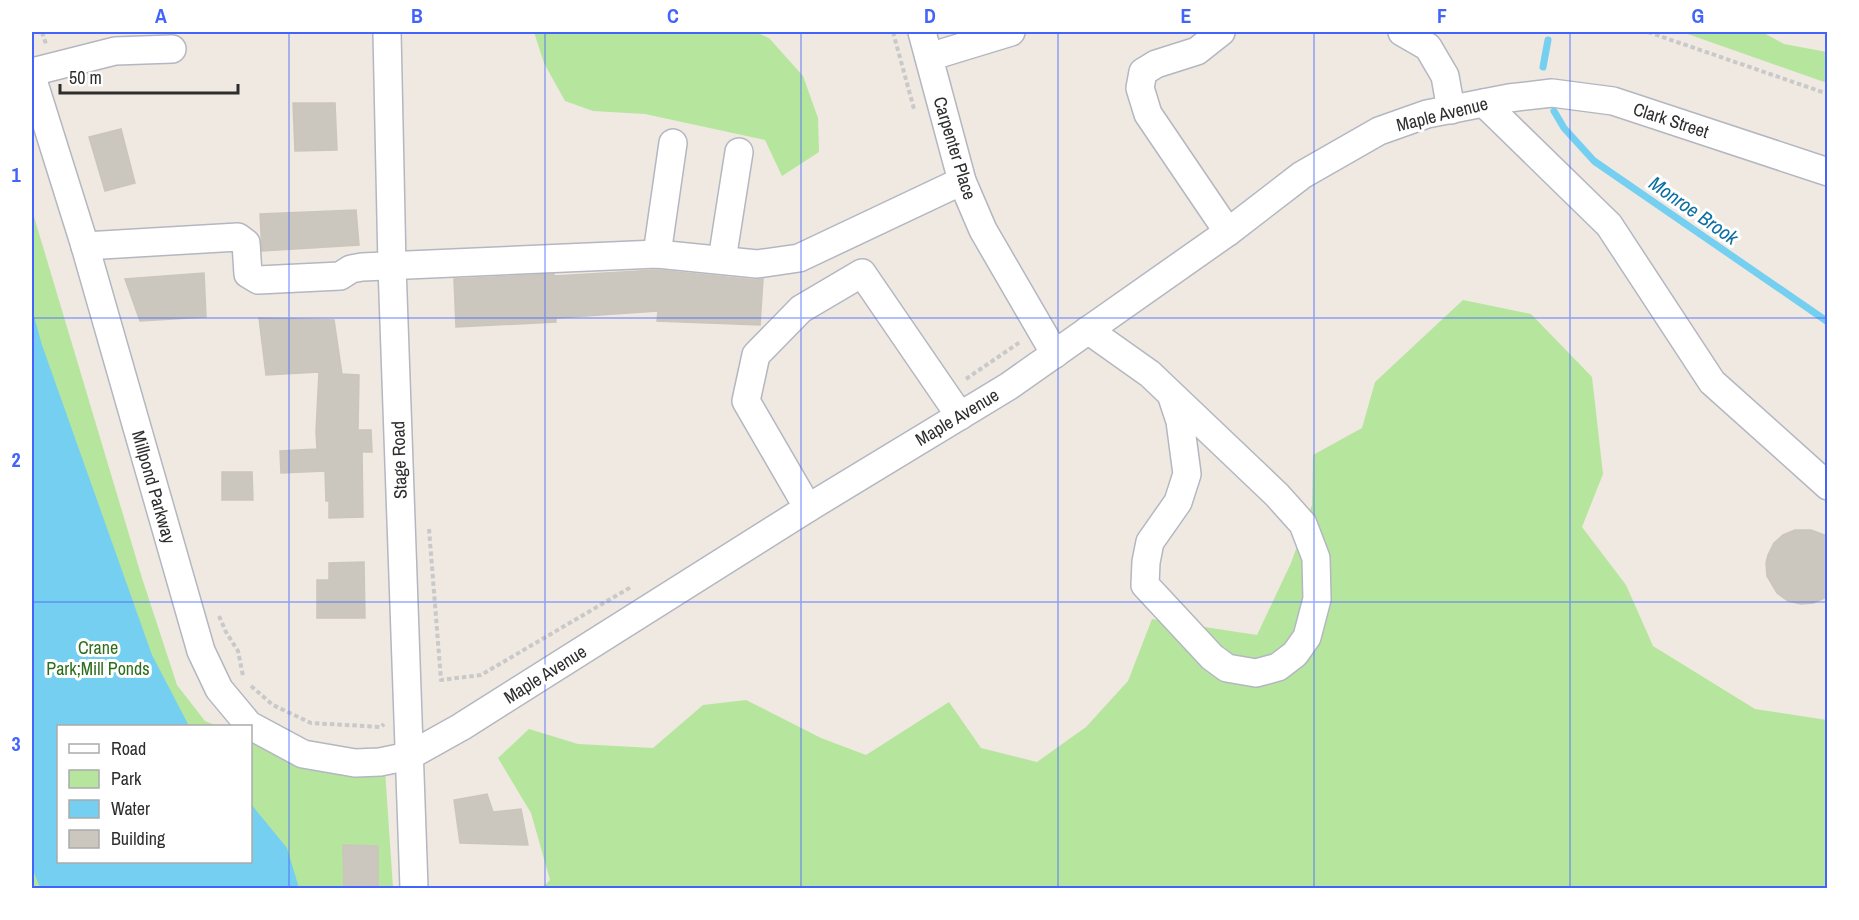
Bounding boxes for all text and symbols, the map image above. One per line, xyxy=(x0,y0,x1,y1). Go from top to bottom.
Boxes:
text: A xyxy=(155,2,167,29)
text: B xyxy=(411,2,423,29)
text: C xyxy=(667,2,679,29)
text: D xyxy=(924,2,936,29)
text: E xyxy=(1181,2,1192,29)
text: F xyxy=(1437,2,1447,29)
text: G xyxy=(1692,2,1704,29)
scale bar xyxy=(60,57,238,95)
text: 50 m xyxy=(69,65,102,90)
street label: Maple Avenue xyxy=(1394,91,1490,137)
street label: Carpenter Place xyxy=(927,93,983,203)
street label: Clark Street xyxy=(1630,96,1712,144)
text: 1 xyxy=(11,161,21,188)
water label: Monroe Brook xyxy=(1644,169,1745,251)
street label: Maple Avenue xyxy=(911,382,1003,452)
street label: Stage Road xyxy=(385,421,413,499)
street label: Millpond Parkway xyxy=(126,428,182,547)
text: 2 xyxy=(11,446,21,473)
park label: Crane Park;Mill Ponds xyxy=(46,635,150,681)
street label: Maple Avenue xyxy=(499,639,591,709)
legend xyxy=(57,725,252,863)
text: 3 xyxy=(11,730,21,757)
text: Road xyxy=(111,736,146,761)
text: Park xyxy=(111,766,142,791)
text: Water xyxy=(111,796,150,821)
text: Building xyxy=(111,826,166,851)

